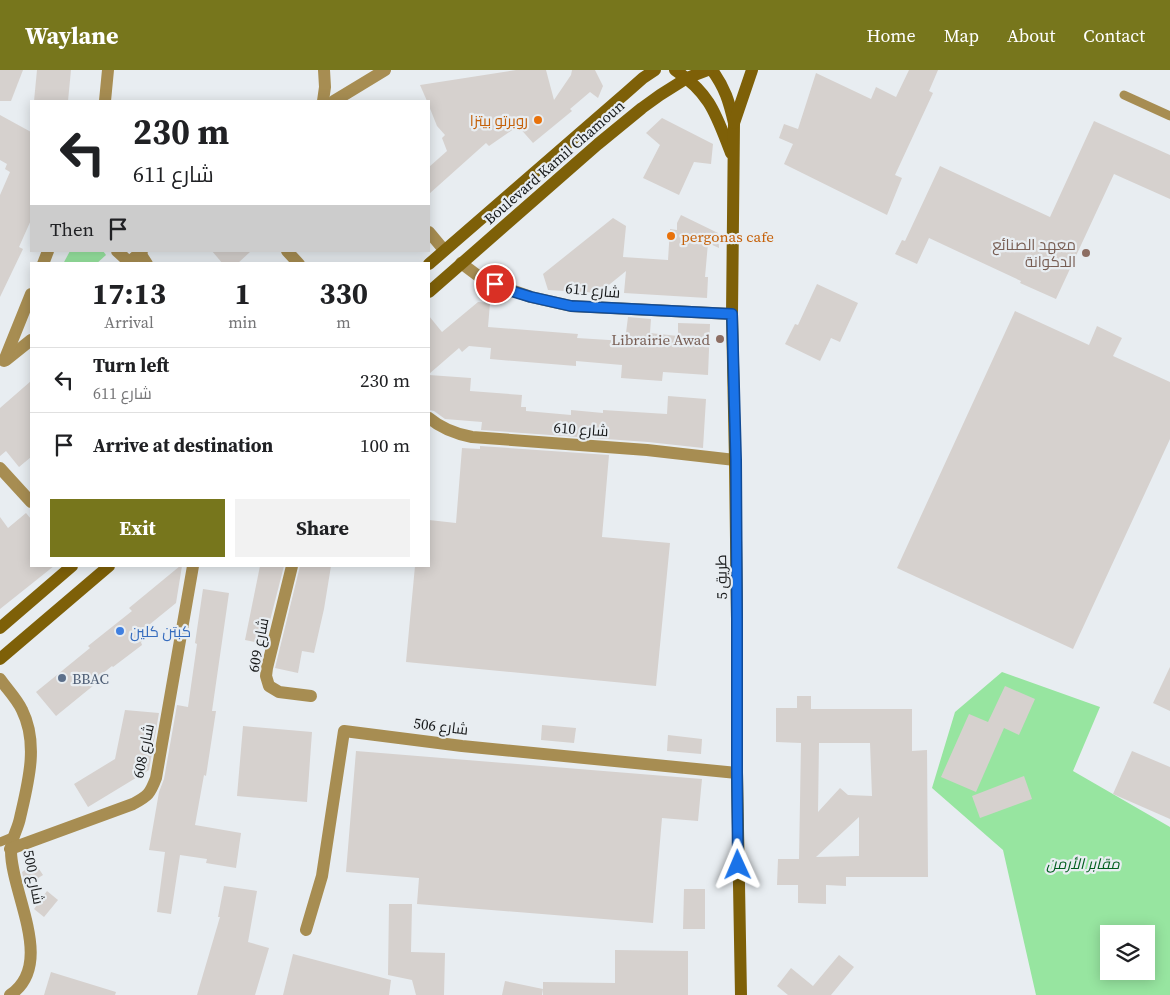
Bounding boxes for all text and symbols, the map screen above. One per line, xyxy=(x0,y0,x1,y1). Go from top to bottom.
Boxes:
text: Waylane xyxy=(25,19,119,52)
text: Home xyxy=(867,23,916,48)
text: Map xyxy=(944,23,979,48)
text: About xyxy=(1007,23,1055,48)
text: Contact xyxy=(1083,23,1145,48)
street label: Boulevard Kamil Chamoun xyxy=(479,95,629,229)
text: 230 m xyxy=(133,108,229,156)
place label: روبرتو بيتزا xyxy=(470,110,528,131)
marker: روبرتو بيتزا xyxy=(532,114,544,126)
icon: left xyxy=(50,120,115,185)
text: شارع 611 xyxy=(133,159,214,189)
icon: arrive xyxy=(104,215,132,243)
text: Then xyxy=(50,216,94,242)
place label: pergonas cafe xyxy=(681,226,774,247)
marker: pergonas cafe xyxy=(665,230,677,242)
place label: معهد الصنائع الدكوانة xyxy=(992,234,1076,272)
marker: معهد الصنائع الدكوانة xyxy=(1080,247,1092,259)
pin xyxy=(474,263,516,305)
icon: arrive xyxy=(481,270,509,298)
text: 17:13 xyxy=(92,273,166,314)
text: 1 xyxy=(234,273,251,314)
text: 330 xyxy=(319,273,368,314)
street label: شارع 611 xyxy=(565,277,621,304)
text: Arrival xyxy=(104,311,154,333)
text: min xyxy=(228,311,257,333)
text: m xyxy=(336,311,351,333)
place label: Librairie Awad xyxy=(611,329,710,350)
marker: Librairie Awad xyxy=(714,333,726,345)
text: Turn left xyxy=(93,352,169,378)
icon: left xyxy=(50,366,78,394)
text: 230 m xyxy=(360,367,410,393)
text: شارع 611 xyxy=(93,382,152,404)
street label: شارع 610 xyxy=(553,417,609,442)
icon: arrive xyxy=(50,431,78,459)
text: Arrive at destination xyxy=(93,432,273,458)
text: 100 m xyxy=(360,432,410,458)
button: Exit xyxy=(50,499,225,557)
button: Share xyxy=(235,499,410,557)
street label: طريق 5 xyxy=(710,554,732,600)
street label: شارع 609 xyxy=(242,616,275,674)
place label: كبتن كلين xyxy=(130,621,191,642)
marker: كبتن كلين xyxy=(114,625,126,637)
place label: BBAC xyxy=(72,668,109,689)
marker: BBAC xyxy=(56,672,68,684)
street label: شارع 506 xyxy=(412,712,470,741)
street label: شارع 608 xyxy=(127,722,160,780)
position arrow xyxy=(711,838,763,890)
street label: شارع 500 xyxy=(17,848,50,906)
park label: مقابر الأرمن xyxy=(1046,853,1120,874)
map controls xyxy=(1100,925,1155,980)
button: layers xyxy=(1100,925,1155,980)

